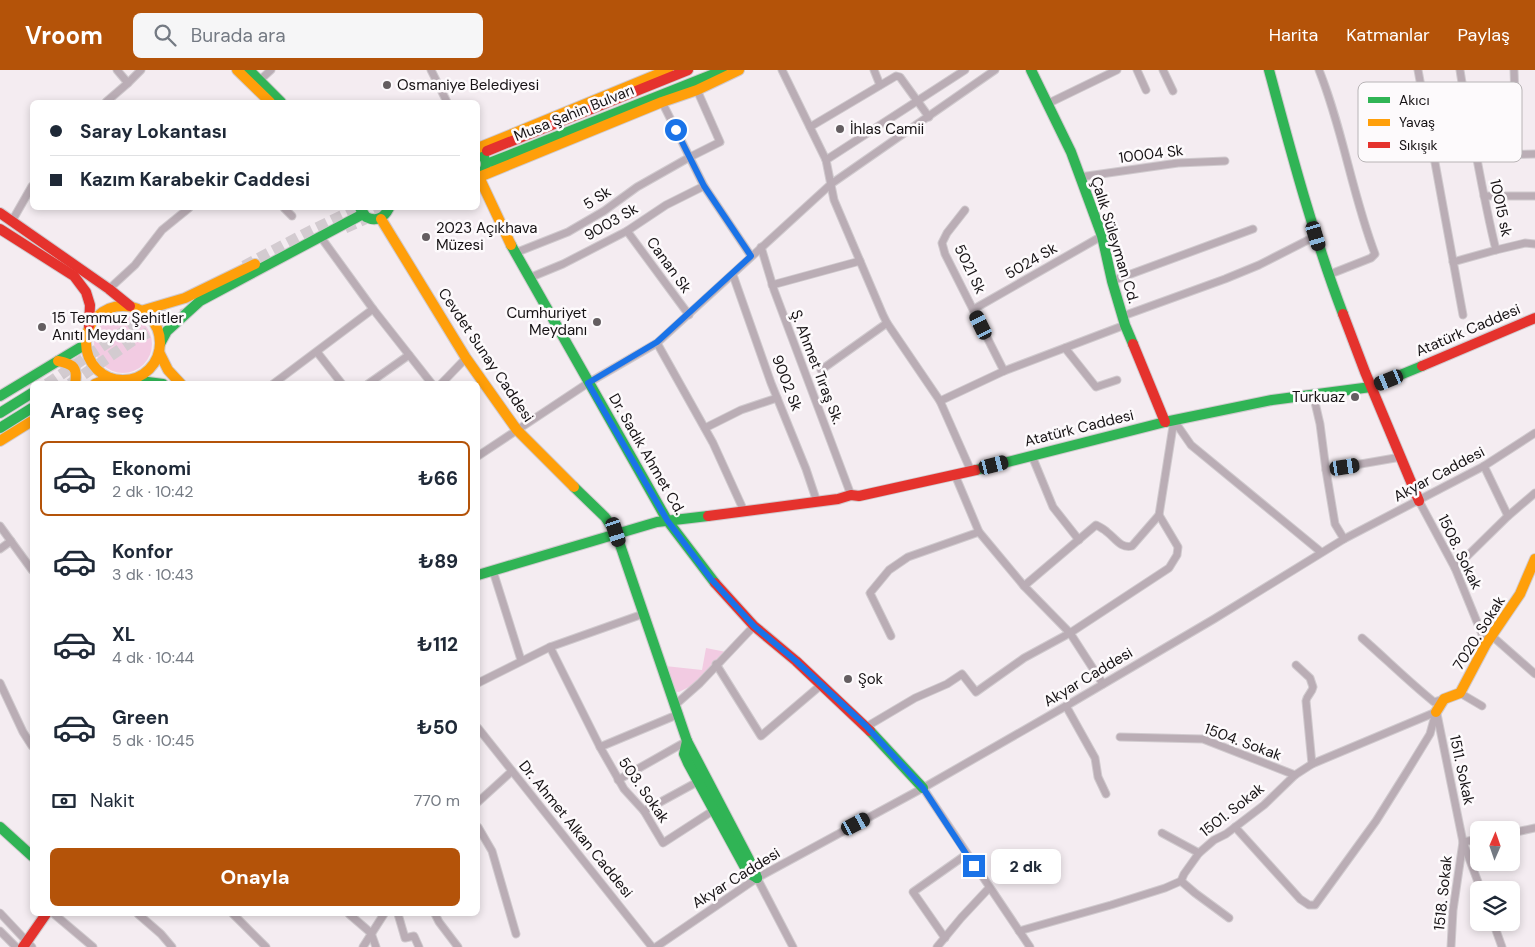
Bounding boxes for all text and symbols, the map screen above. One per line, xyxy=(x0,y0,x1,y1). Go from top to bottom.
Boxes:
search box xyxy=(133,13,483,58)
text: Vroom xyxy=(25,20,103,51)
icon: search xyxy=(151,21,179,49)
text: Burada ara xyxy=(191,23,286,48)
text: Harita xyxy=(1269,23,1318,47)
text: Katmanlar xyxy=(1346,23,1430,47)
text: Paylaş xyxy=(1458,23,1510,47)
place label: Osmaniye Belediyesi xyxy=(397,75,539,95)
marker: Osmaniye Belediyesi xyxy=(381,79,393,91)
street label: Musa Şahin Bulvarı xyxy=(511,80,637,146)
legend xyxy=(1358,82,1522,162)
text: Akıcı xyxy=(1399,91,1430,109)
text: Yavaş xyxy=(1399,113,1435,131)
text: Saray Lokantası xyxy=(80,119,227,144)
route start xyxy=(665,119,687,141)
place label: İhlas Camii xyxy=(850,119,924,139)
marker: İhlas Camii xyxy=(834,123,846,135)
text: Sıkışık xyxy=(1399,136,1438,154)
street label: 10004 Sk xyxy=(1118,140,1185,168)
text: Kazım Karabekir Caddesi xyxy=(80,167,310,192)
street label: Çalık Süleyman Cd. xyxy=(1086,174,1144,306)
street label: 10015 sk xyxy=(1485,177,1517,239)
street label: 5 Sk xyxy=(579,181,615,214)
street label: 9003 Sk xyxy=(580,198,642,245)
place label: 2023 Açıkhava Müzesi xyxy=(436,218,537,255)
car xyxy=(1304,219,1327,253)
marker: 2023 Açıkhava Müzesi xyxy=(420,231,432,243)
street label: Canan Sk xyxy=(642,233,696,297)
street label: 5024 Sk xyxy=(1001,238,1061,284)
street label: 5021 Sk xyxy=(949,241,991,298)
street label: Cevdet Sunay Caddesi xyxy=(434,284,538,426)
street label: Atatürk Caddesi xyxy=(1413,299,1523,361)
place label: Cumhuriyet Meydanı xyxy=(506,303,587,340)
street label: Ş. Ahmet Tıraş Sk. xyxy=(786,307,848,427)
place label: 15 Temmuz Şehitler Anıtı Meydanı xyxy=(52,308,185,345)
car xyxy=(967,308,994,342)
marker: Cumhuriyet Meydanı xyxy=(591,316,603,328)
marker: 15 Temmuz Şehitler Anıtı Meydanı xyxy=(36,321,48,333)
street label: 9002 Sk xyxy=(767,352,807,414)
car xyxy=(1372,367,1405,393)
place label: Turkuaz xyxy=(1292,387,1345,407)
street label: Dr. Sadık Ahmet Cd. xyxy=(604,390,690,518)
marker: Turkuaz xyxy=(1349,391,1361,403)
text: Araç seç xyxy=(50,396,144,425)
street label: Atatürk Caddesi xyxy=(1022,405,1136,451)
street label: Akyar Caddesi xyxy=(1390,442,1488,506)
car xyxy=(977,454,1010,476)
icon: car xyxy=(52,456,97,501)
text: Ekonomi xyxy=(112,456,191,481)
car xyxy=(1329,457,1360,477)
text: ₺66 xyxy=(418,466,458,491)
text: 2 dk · 10:42 xyxy=(112,481,193,502)
street label: 1508. Sokak xyxy=(1433,511,1487,593)
car xyxy=(604,515,627,549)
icon: car xyxy=(52,539,97,584)
text: Konfor xyxy=(112,539,173,564)
text: ₺89 xyxy=(419,549,458,574)
text: 3 dk · 10:43 xyxy=(112,564,194,585)
street label: 7020. Sokak xyxy=(1448,592,1510,674)
icon: car xyxy=(52,622,97,667)
text: XL xyxy=(112,622,135,647)
text: ₺112 xyxy=(417,632,458,657)
street label: Akyar Caddesi xyxy=(1040,643,1136,711)
text: 4 dk · 10:44 xyxy=(112,647,194,668)
place label: Şok xyxy=(858,669,884,689)
marker: Şok xyxy=(842,673,854,685)
icon: car xyxy=(52,705,97,750)
text: Green xyxy=(112,705,169,730)
text: ₺50 xyxy=(417,715,458,740)
street label: 1504. Sokak xyxy=(1202,719,1285,765)
text: 5 dk · 10:45 xyxy=(112,730,194,751)
street label: 1511. Sokak xyxy=(1445,733,1479,807)
street label: 503. Sokak xyxy=(614,753,674,827)
street label: Dr. Ahmet Alkan Caddesi xyxy=(514,756,638,902)
street label: 1501. Sokak xyxy=(1196,778,1269,841)
icon: cash xyxy=(50,787,78,815)
text: Nakit xyxy=(90,788,135,813)
text: 770 m xyxy=(414,790,460,811)
car xyxy=(839,810,872,838)
north arrow xyxy=(1470,821,1520,871)
map controls xyxy=(1470,821,1520,931)
street label: Akyar Caddesi xyxy=(688,843,784,913)
button: Onayla xyxy=(50,848,460,906)
callout: 2 dk xyxy=(992,848,1062,884)
street label: 1518. Sokak xyxy=(1429,854,1457,932)
route end xyxy=(963,855,985,877)
text: 2 dk xyxy=(1010,856,1042,877)
button: layers xyxy=(1470,881,1520,931)

